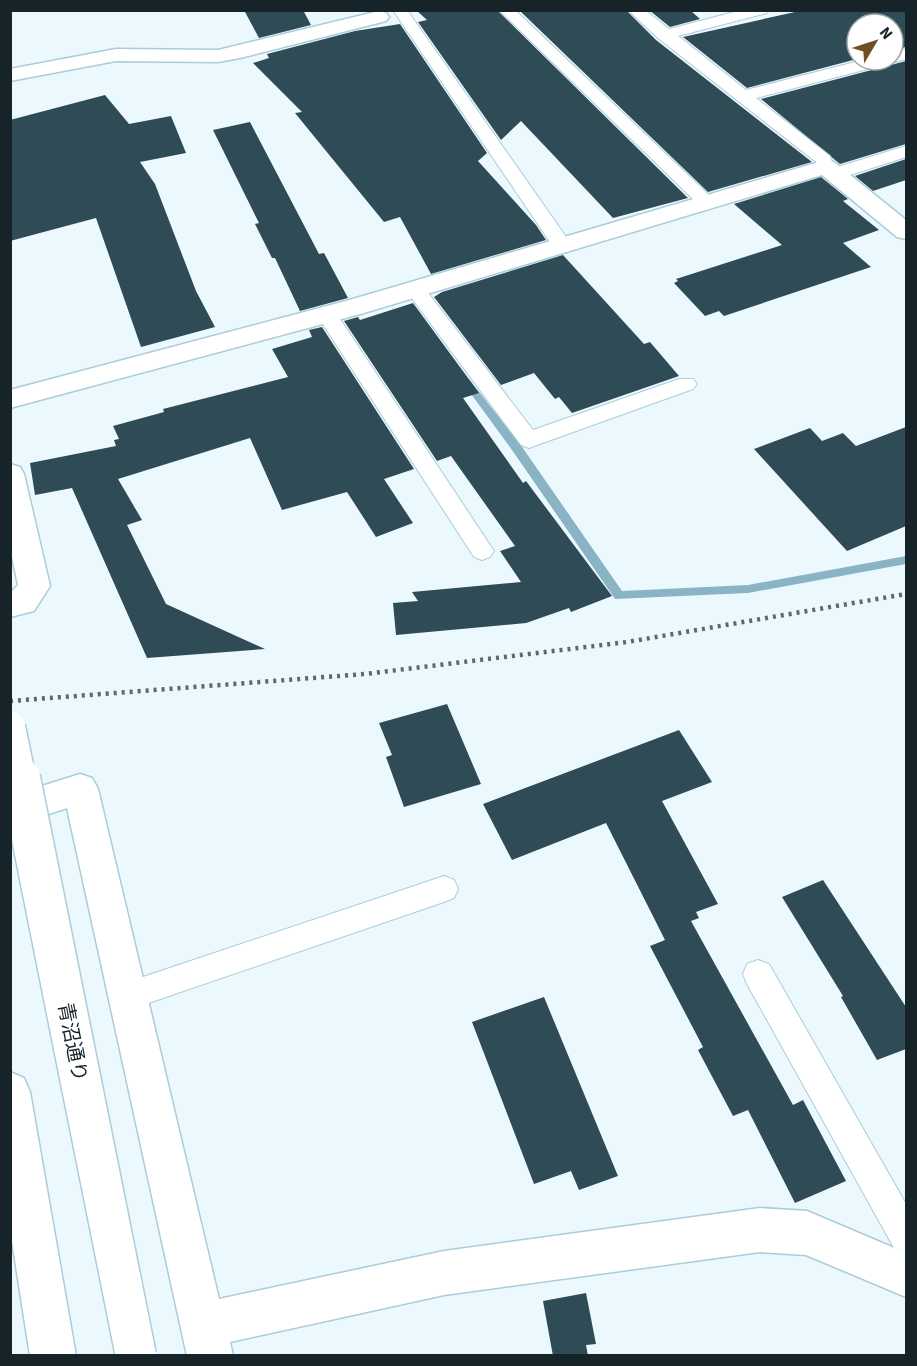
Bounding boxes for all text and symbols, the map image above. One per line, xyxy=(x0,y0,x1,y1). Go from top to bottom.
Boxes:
north arrow xyxy=(845,12,905,72)
text: N xyxy=(874,22,898,44)
street label: 青沼通り xyxy=(51,1000,93,1084)

